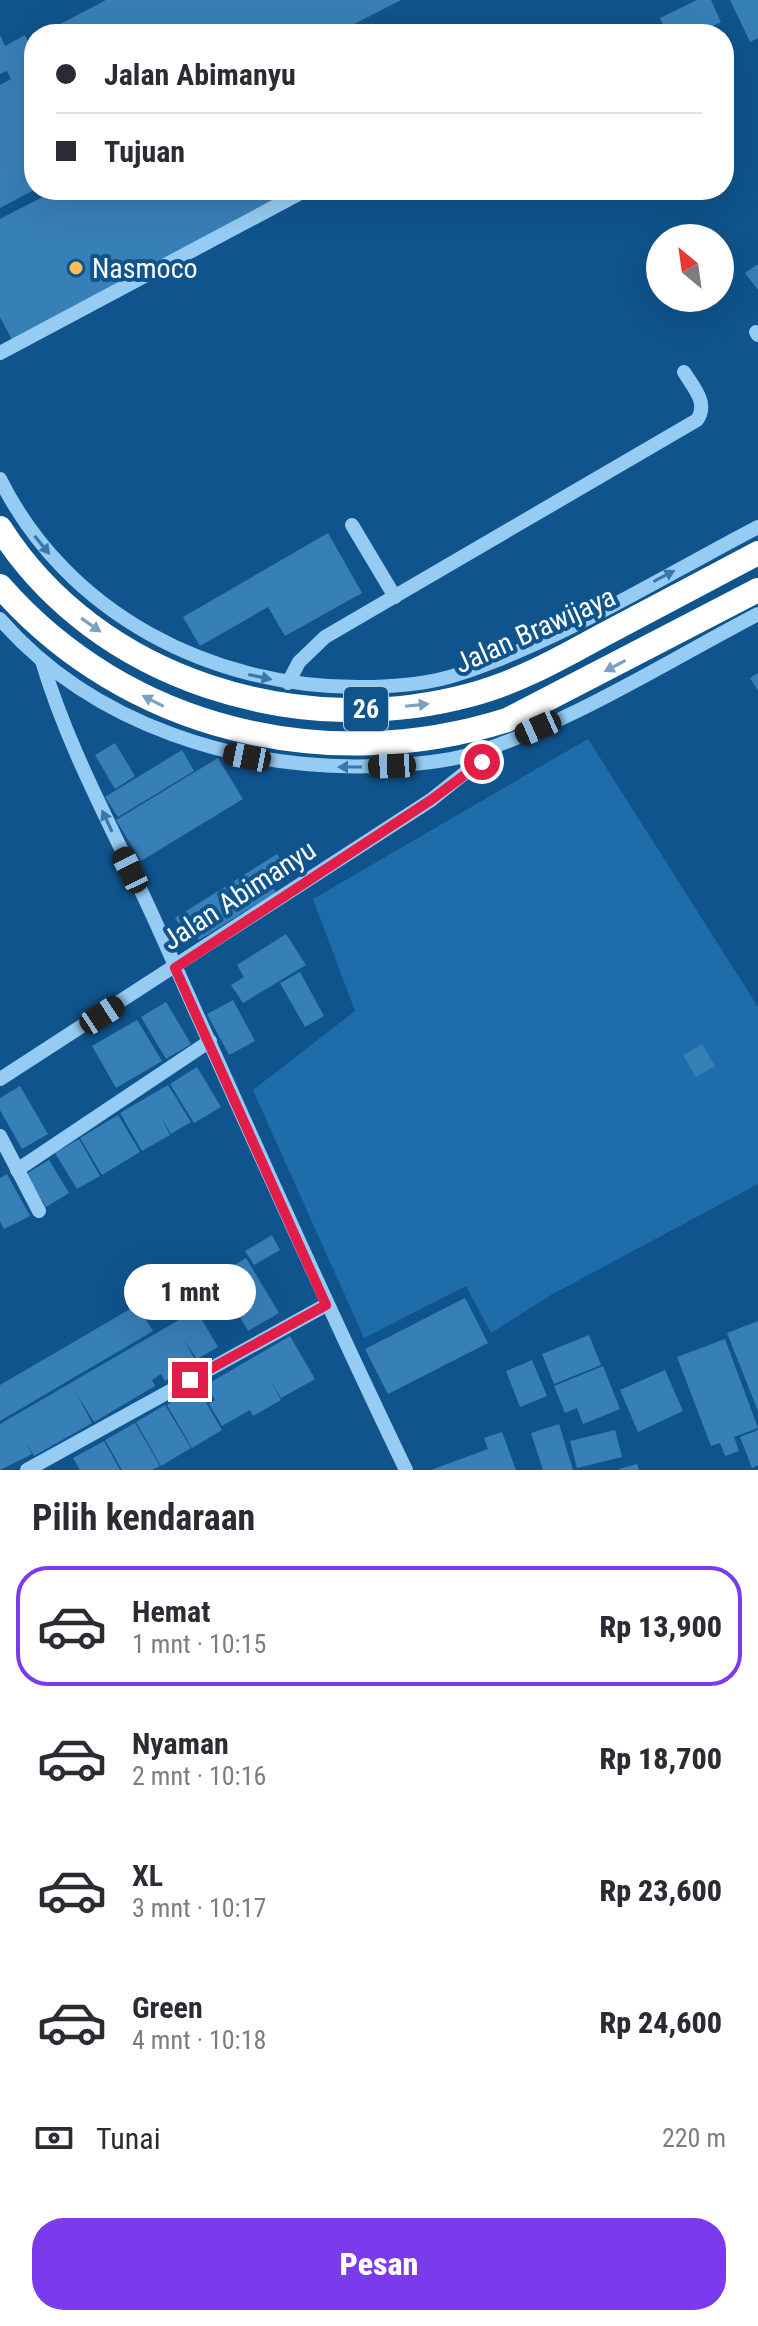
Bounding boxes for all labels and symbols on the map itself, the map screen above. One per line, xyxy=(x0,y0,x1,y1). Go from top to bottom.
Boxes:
north arrow xyxy=(646,224,734,312)
place label: Nasmoco xyxy=(92,252,198,285)
marker: Nasmoco xyxy=(67,259,85,277)
one-way arrow xyxy=(33,535,50,555)
one-way arrow xyxy=(652,570,675,583)
street label: Jalan Brawijaya xyxy=(450,580,620,680)
one-way arrow xyxy=(81,617,102,632)
one-way arrow xyxy=(603,659,626,672)
one-way arrow xyxy=(248,671,273,684)
road number: 26 xyxy=(344,687,388,731)
one-way arrow xyxy=(142,694,165,707)
one-way arrow xyxy=(404,699,429,712)
car xyxy=(511,707,565,749)
car xyxy=(221,741,273,773)
route start xyxy=(464,744,500,780)
car xyxy=(368,753,416,779)
one-way arrow xyxy=(337,761,362,773)
one-way arrow xyxy=(100,809,113,832)
street label: Jalan Abimanyu xyxy=(156,833,322,957)
car xyxy=(109,843,151,897)
car xyxy=(75,992,129,1038)
callout: 1 mnt xyxy=(124,1264,256,1320)
route end xyxy=(172,1362,208,1398)

